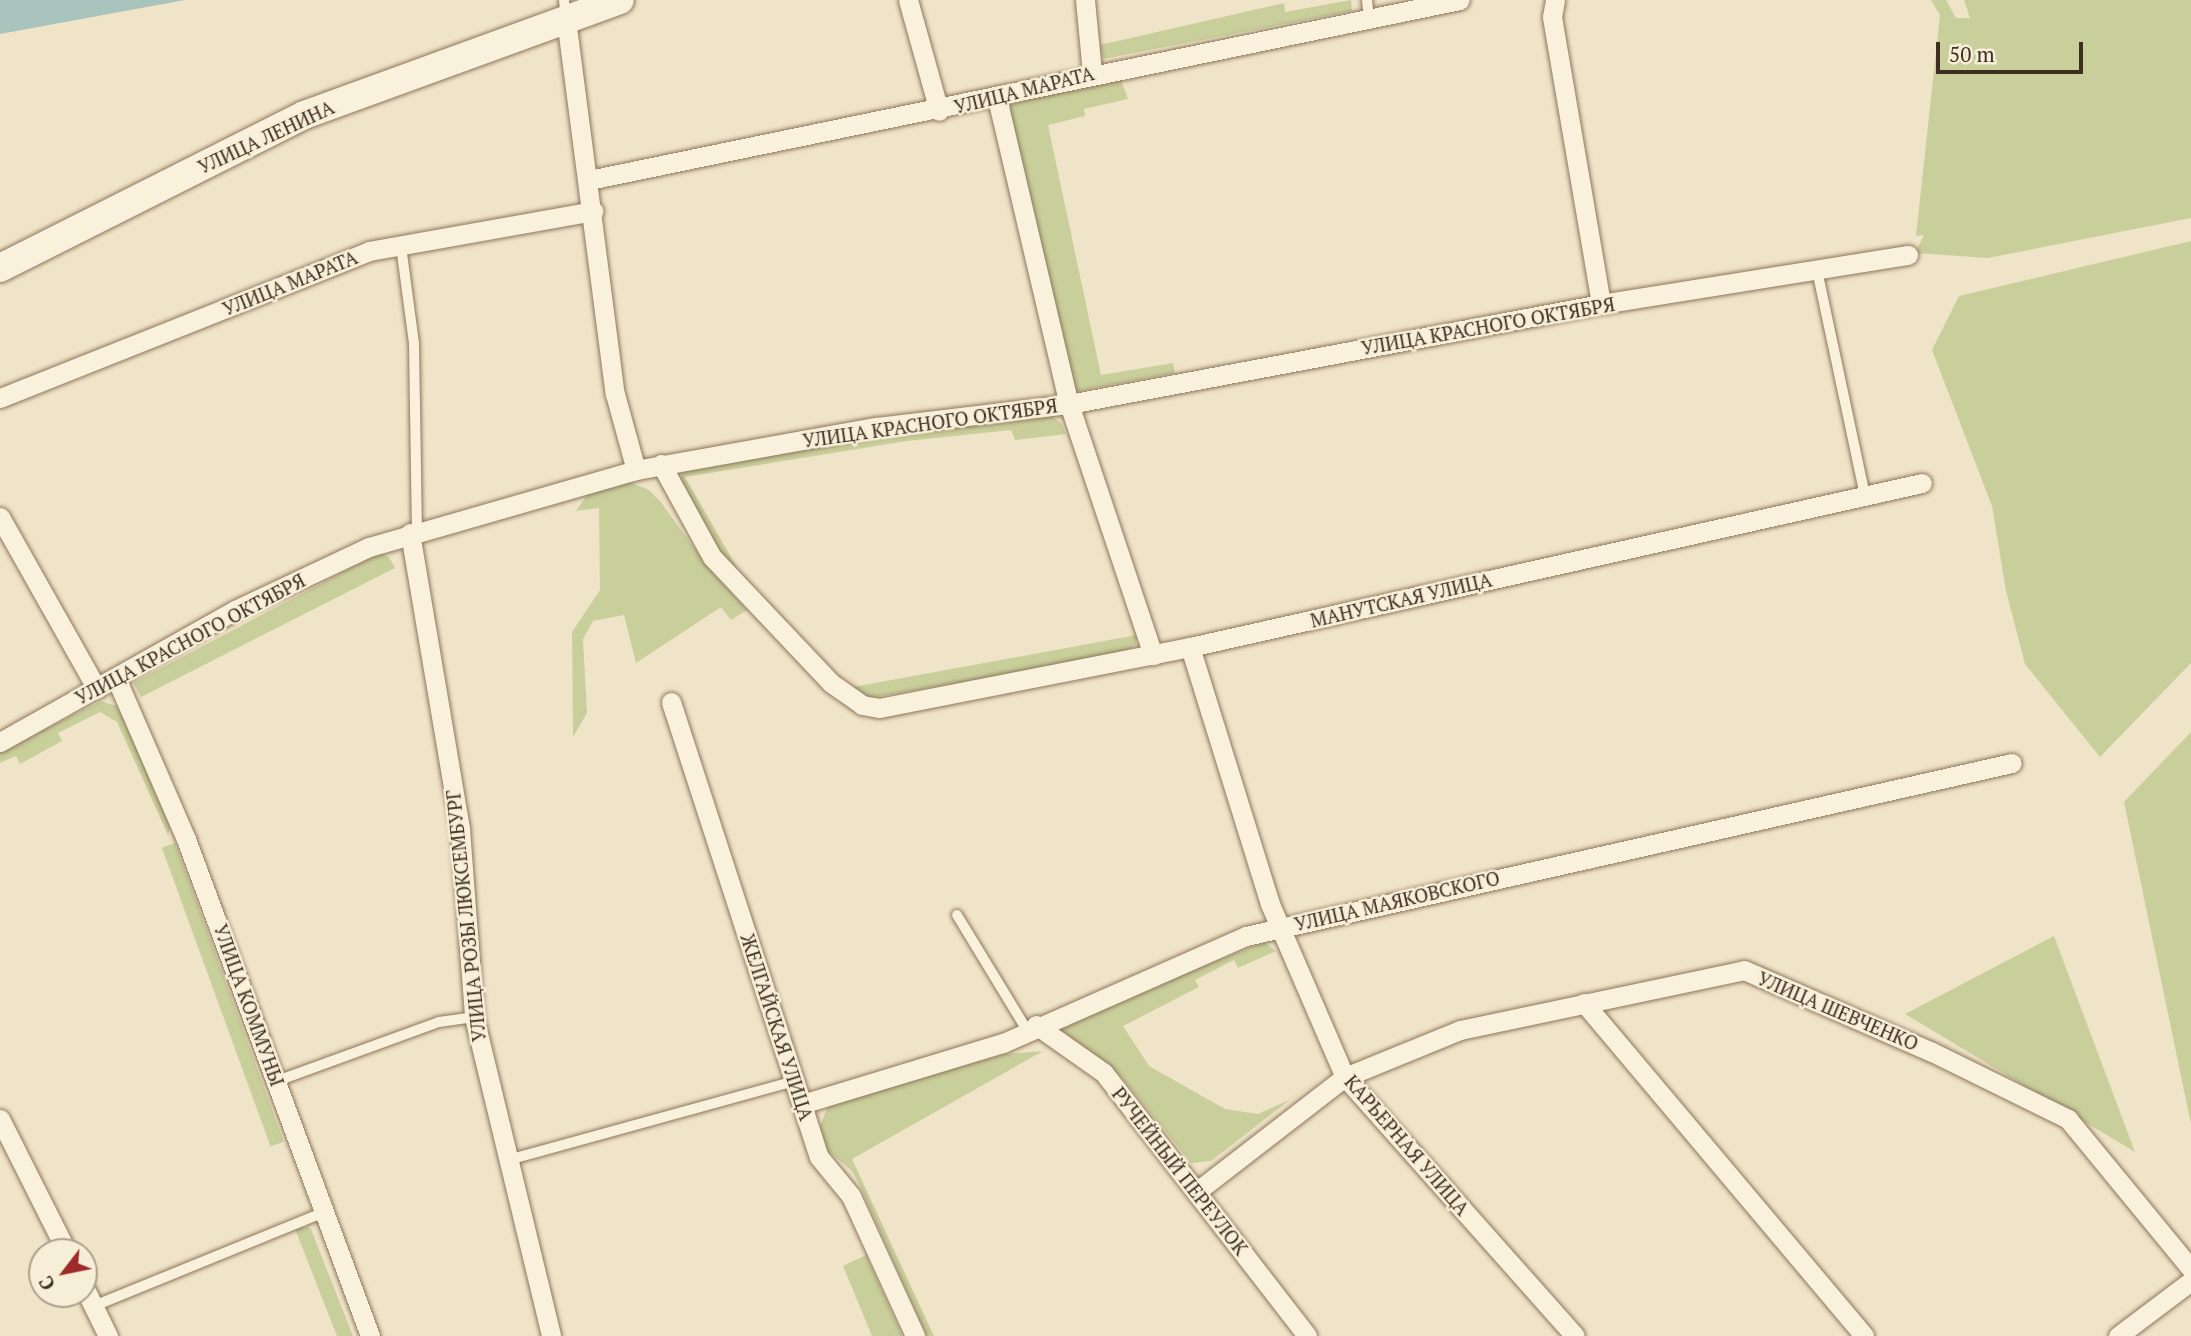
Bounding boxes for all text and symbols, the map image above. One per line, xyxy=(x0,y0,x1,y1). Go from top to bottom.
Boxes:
scale bar xyxy=(1939,28,2086,72)
text: 50 m xyxy=(1949,40,1995,68)
street label: УЛИЦА МАРАТА xyxy=(951,62,1097,118)
street label: УЛИЦА ЛЕНИНА xyxy=(194,95,338,179)
street label: УЛИЦА МАРАТА xyxy=(219,245,361,321)
street label: УЛИЦА КРАСНОГО ОКТЯБРЯ xyxy=(1359,292,1617,360)
street label: УЛИЦА КРАСНОГО ОКТЯБРЯ xyxy=(801,394,1059,452)
street label: МАНУТСКАЯ УЛИЦА xyxy=(1308,568,1494,632)
street label: УЛИЦА КРАСНОГО ОКТЯБРЯ xyxy=(71,569,309,709)
street label: УЛИЦА РОЗЫ ЛЮКСЕМБУРГ xyxy=(441,789,491,1043)
street label: УЛИЦА МАЯКОВСКОГО xyxy=(1292,866,1502,936)
street label: УЛИЦА КОММУНЫ xyxy=(209,921,289,1089)
street label: ЖЕЛГАЙСКАЯ УЛИЦА xyxy=(736,930,818,1124)
street label: УЛИЦА ШЕВЧЕНКО xyxy=(1754,967,1922,1055)
street label: КАРЬЕРНАЯ УЛИЦА xyxy=(1340,1070,1474,1220)
street label: РУЧЕЙНЫЙ ПЕРЕУЛОК xyxy=(1107,1083,1253,1259)
north arrow xyxy=(28,1238,98,1308)
text: С xyxy=(33,1271,60,1295)

